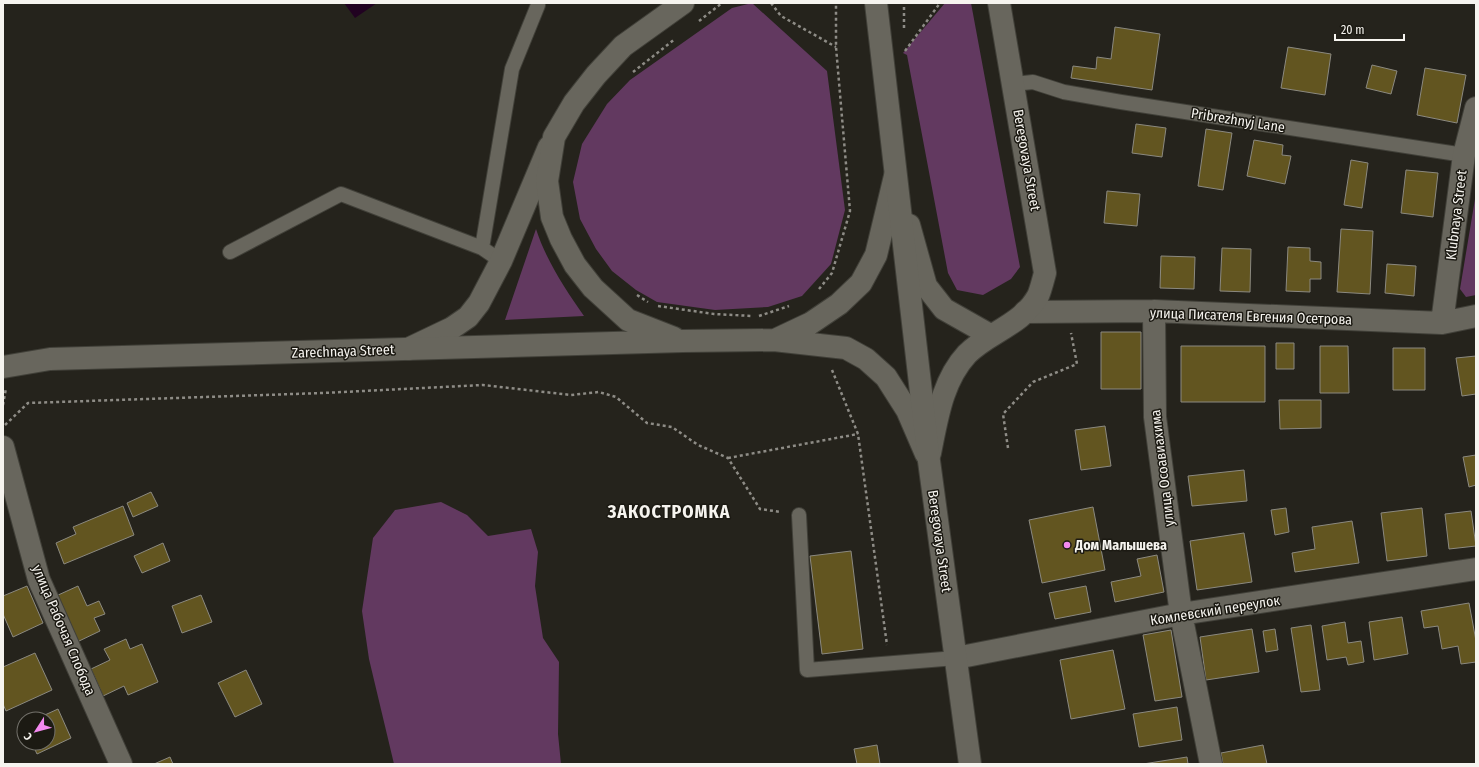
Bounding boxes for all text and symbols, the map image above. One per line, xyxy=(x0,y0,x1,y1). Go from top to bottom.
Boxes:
scale bar xyxy=(1335,16,1404,42)
text: 20 m xyxy=(1341,23,1365,37)
street label: Pribrezhnyj Lane xyxy=(1190,105,1286,136)
street label: Beregovaya Street xyxy=(1009,108,1044,213)
street label: Klubnaya Street xyxy=(1443,169,1470,261)
street label: улица Писателя Евгения Осетрова xyxy=(1150,304,1353,329)
street label: Zarechnaya Street xyxy=(291,341,395,362)
street label: улица Осоавиахима xyxy=(1147,408,1178,527)
street label: Beregovaya Street xyxy=(924,489,955,594)
district label: ЗАКОСТРОМКА xyxy=(607,501,730,523)
place label: Дом Малышева xyxy=(1074,537,1167,554)
marker: Дом Малышева xyxy=(1062,540,1072,550)
street label: улица Рабочая Слобода xyxy=(28,562,99,698)
street label: Комлевский переулок xyxy=(1149,592,1282,629)
north arrow xyxy=(16,711,56,751)
text: С xyxy=(21,730,35,743)

